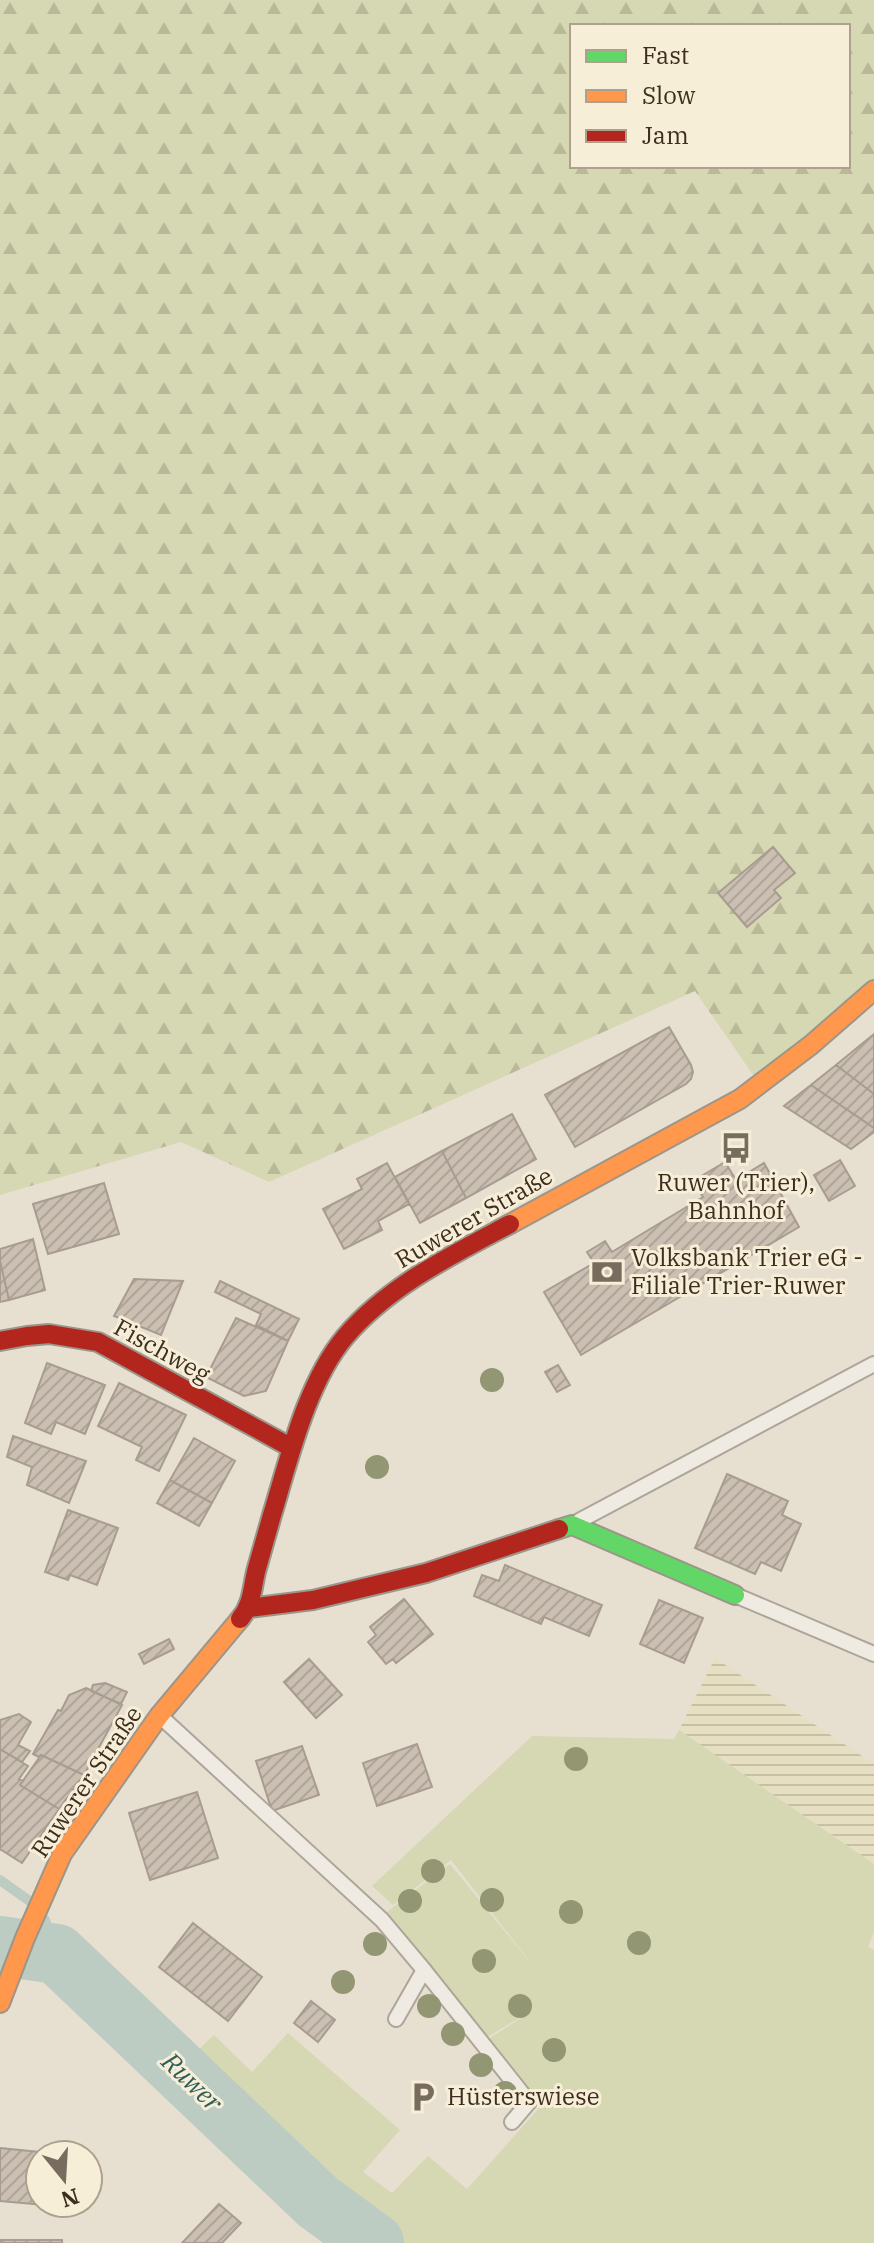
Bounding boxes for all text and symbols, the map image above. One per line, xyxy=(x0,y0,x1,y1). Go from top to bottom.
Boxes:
legend xyxy=(570,24,850,168)
text: Fast xyxy=(642,39,689,71)
text: Slow xyxy=(642,79,696,111)
text: Jam xyxy=(642,119,689,151)
bus stop icon: Ruwer (Trier), Bahnhof xyxy=(719,1131,753,1165)
street label: Ruwerer Straße xyxy=(389,1159,558,1275)
place label: Ruwer (Trier), Bahnhof xyxy=(657,1166,815,1226)
place label: Volksbank Trier eG - Filiale Trier-Ruwer xyxy=(631,1241,863,1301)
bank icon: Volksbank Trier eG - Filiale Trier-Ruwer xyxy=(590,1255,624,1289)
street label: Fischweg xyxy=(109,1311,216,1390)
street label: Ruwerer Straße xyxy=(24,1699,149,1864)
water label: Ruwer xyxy=(155,2044,231,2119)
parking icon: Hüsterswiese xyxy=(406,2080,440,2114)
place label: Hüsterswiese xyxy=(447,2080,600,2112)
north arrow xyxy=(24,2139,104,2219)
text: N xyxy=(58,2182,83,2215)

